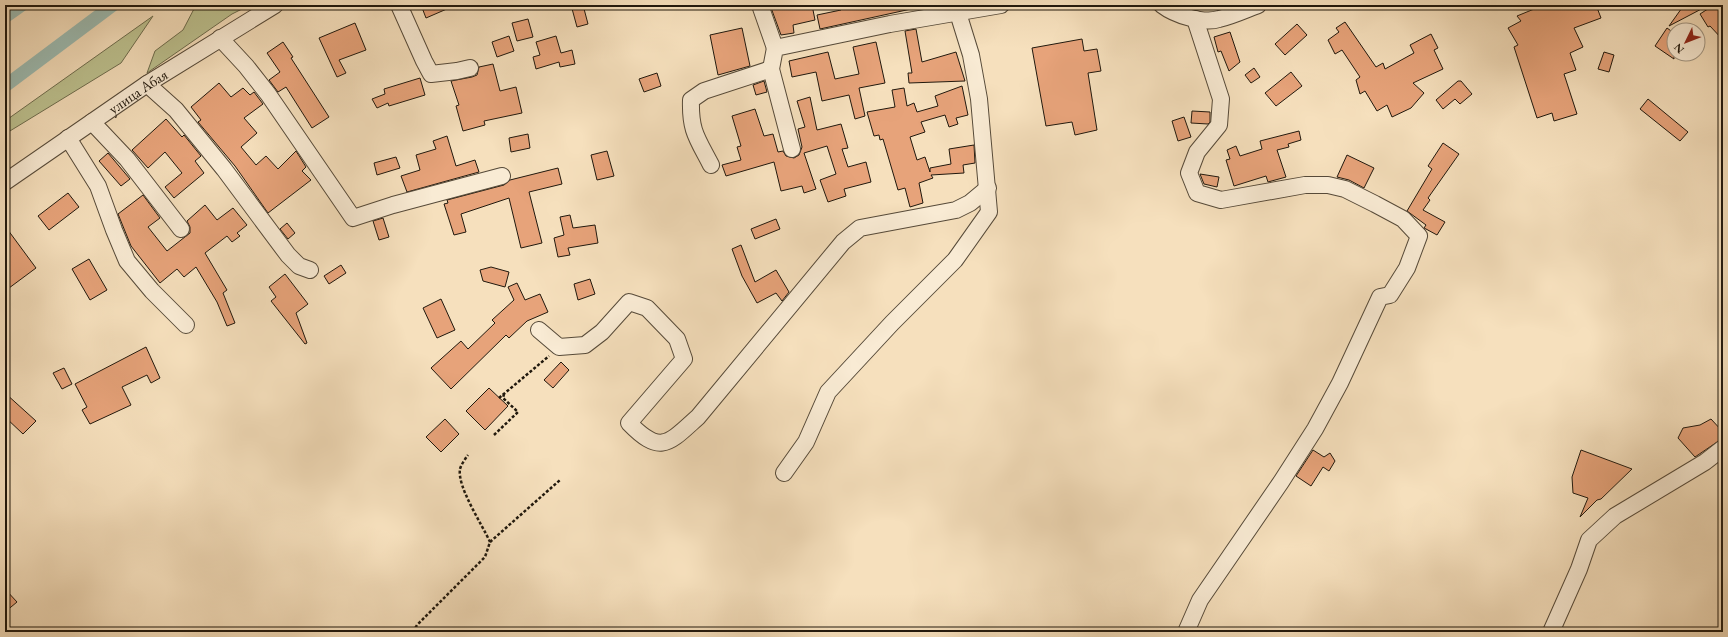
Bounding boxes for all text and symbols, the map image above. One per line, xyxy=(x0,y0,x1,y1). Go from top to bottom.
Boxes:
north arrow xyxy=(1666,22,1706,62)
text: N xyxy=(1670,41,1687,57)
street label: улица Абая xyxy=(104,64,171,118)

